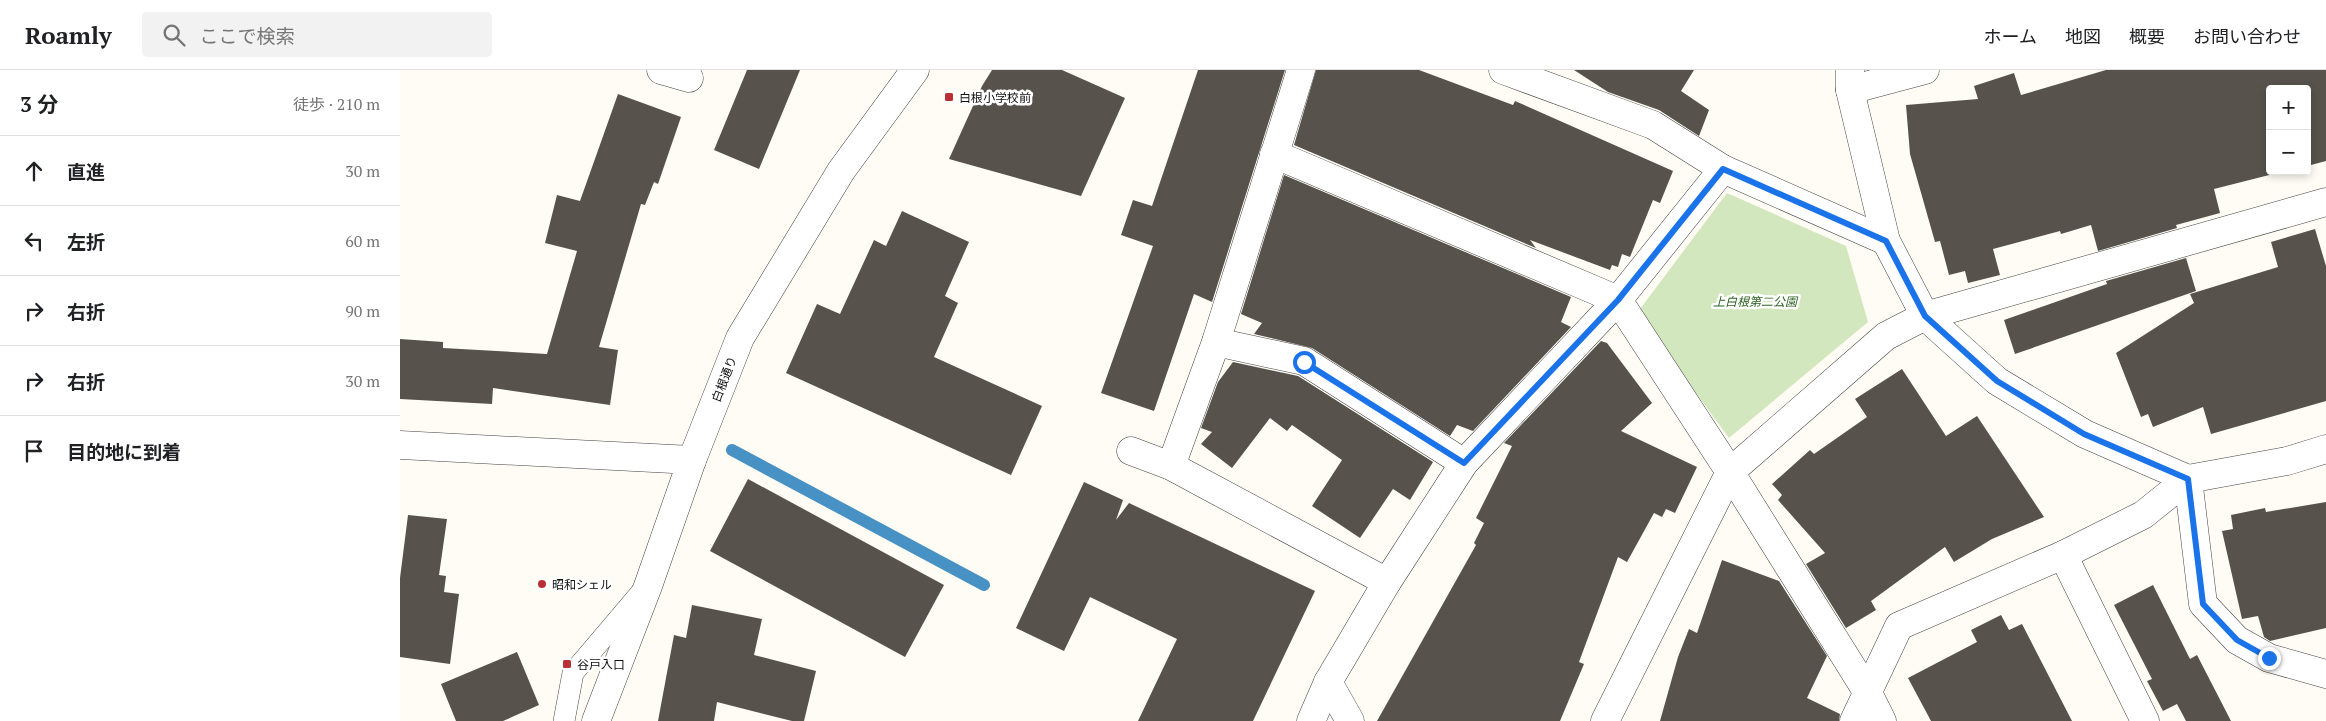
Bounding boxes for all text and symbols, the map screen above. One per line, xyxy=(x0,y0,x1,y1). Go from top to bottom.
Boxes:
search box xyxy=(142,12,492,57)
text: Roamly xyxy=(25,19,112,51)
icon: search xyxy=(160,21,188,49)
text: ここで検索 xyxy=(200,23,295,48)
text: ホーム xyxy=(1984,24,2037,48)
text: 地図 xyxy=(2065,24,2101,48)
text: 概要 xyxy=(2129,24,2165,48)
text: お問い合わせ xyxy=(2193,24,2301,48)
map controls xyxy=(2266,85,2311,175)
button: + xyxy=(2266,85,2311,130)
text: 3 分 xyxy=(20,90,59,118)
place label: 白根小学校前 xyxy=(959,90,1031,105)
marker: 白根小学校前 xyxy=(943,91,955,103)
text: 徒歩 · 210 m xyxy=(293,93,380,115)
button: − xyxy=(2266,130,2311,175)
icon: ahead xyxy=(20,157,48,185)
text: 直進 xyxy=(67,159,105,184)
text: 30 m xyxy=(345,160,380,182)
icon: left xyxy=(20,227,48,255)
text: 左折 xyxy=(67,229,105,254)
text: 60 m xyxy=(345,230,380,252)
park label: 上白根第二公園 xyxy=(1713,294,1799,309)
icon: right xyxy=(20,297,48,325)
text: 右折 xyxy=(67,299,105,324)
text: 90 m xyxy=(345,300,380,322)
route start xyxy=(1293,351,1316,374)
street label: 白根通り xyxy=(708,354,740,404)
icon: right xyxy=(20,367,48,395)
text: 右折 xyxy=(67,369,105,394)
text: 30 m xyxy=(345,370,380,392)
icon: arrive xyxy=(20,437,48,465)
text: 目的地に到着 xyxy=(67,439,181,464)
place label: 昭和シェル xyxy=(552,577,612,592)
marker: 昭和シェル xyxy=(536,578,548,590)
route end xyxy=(2258,647,2281,670)
place label: 谷戸入口 xyxy=(577,657,625,672)
marker: 谷戸入口 xyxy=(561,658,573,670)

